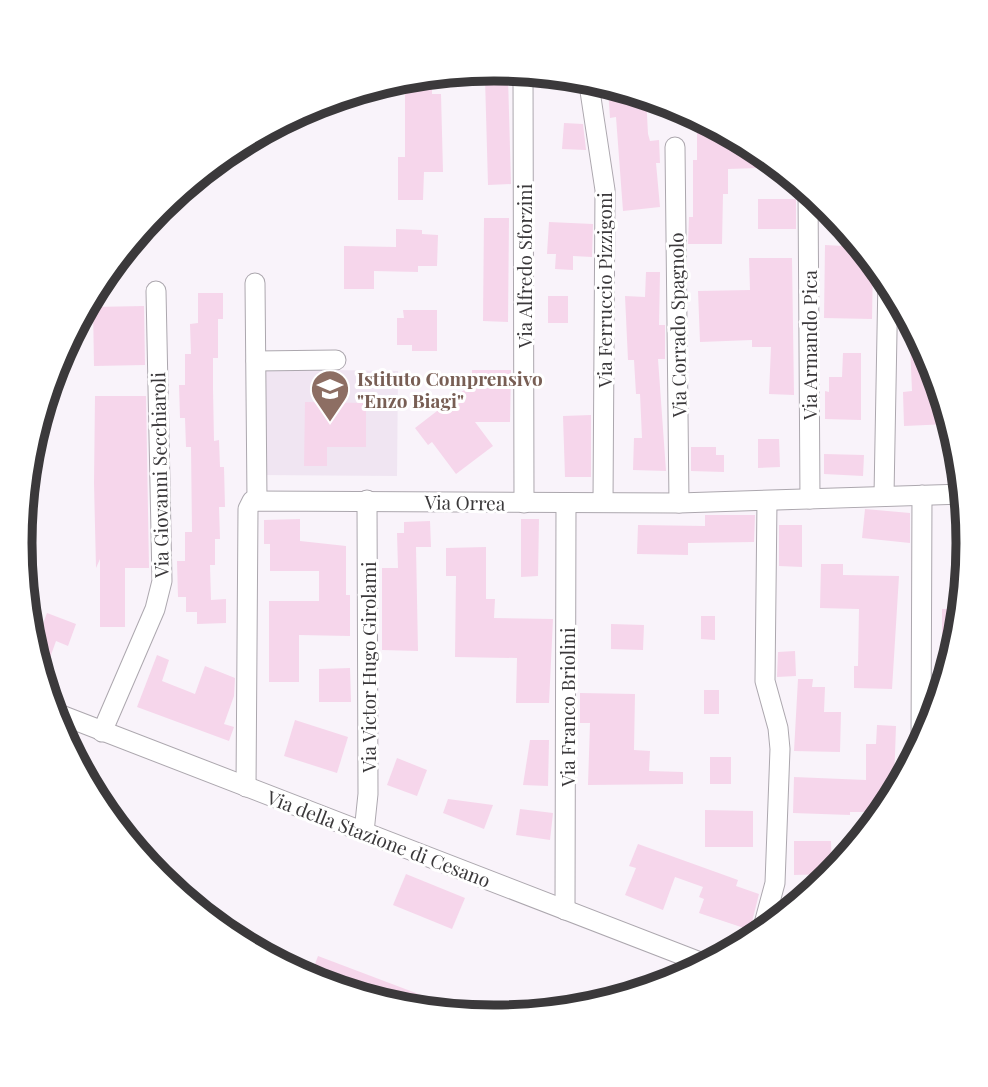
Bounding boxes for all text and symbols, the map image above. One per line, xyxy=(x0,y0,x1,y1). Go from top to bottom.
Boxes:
street label: Via Alfredo Sforzini xyxy=(511,183,537,349)
street label: Via Ferruccio Pizzigoni xyxy=(591,192,617,389)
street label: Via Corrado Spagnolo xyxy=(662,232,692,419)
street label: Via Armando Pica xyxy=(796,269,822,421)
place label: Istituto Comprensivo "Enzo Biagi" xyxy=(357,365,543,413)
school or university icon: Istituto Comprensivo "Enzo Biagi" xyxy=(309,368,351,423)
street label: Via Giovanni Secchiaroli xyxy=(144,372,174,579)
street label: Via Orrea xyxy=(423,488,506,516)
street label: Via Victor Hugo Girolami xyxy=(355,561,381,774)
street label: Via Franco Briolini xyxy=(554,627,580,788)
street label: Via della Stazione di Cesano xyxy=(263,783,494,893)

